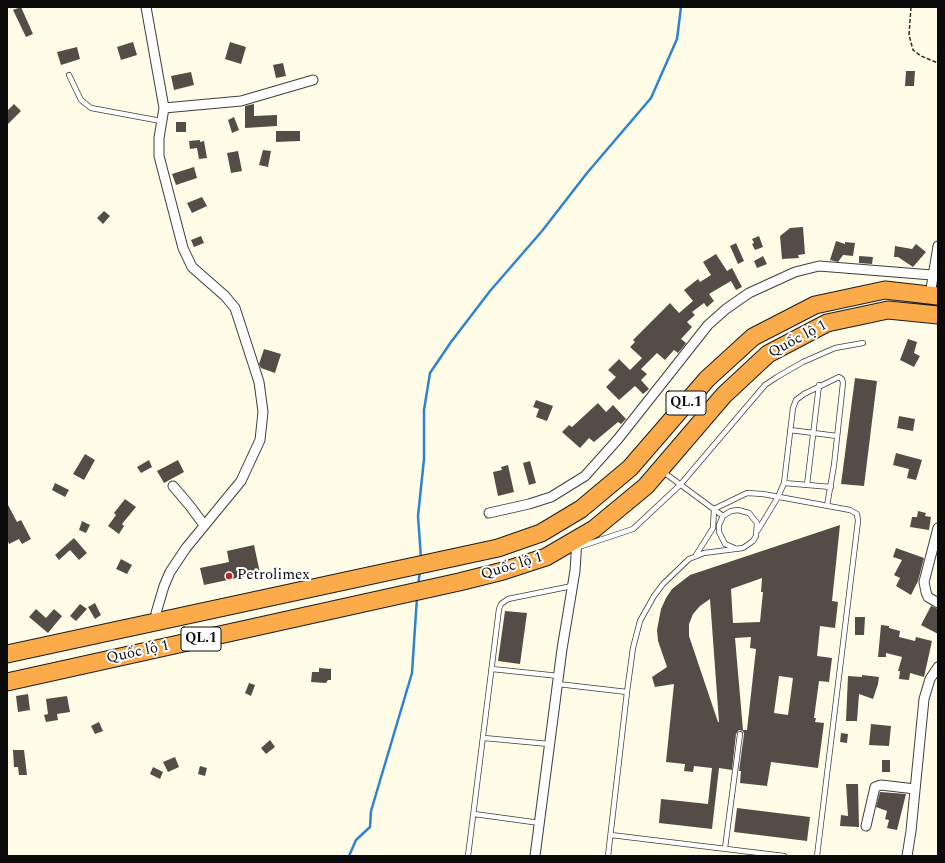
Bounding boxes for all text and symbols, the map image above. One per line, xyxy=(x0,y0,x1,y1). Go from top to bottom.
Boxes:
street label: Quốc lộ 1 xyxy=(766,317,830,363)
road number: QL.1 xyxy=(666,391,706,415)
street label: Quốc lộ 1 xyxy=(479,549,545,585)
place label: Petrolimex xyxy=(237,567,310,585)
marker: Petrolimex xyxy=(224,571,234,581)
road number: QL.1 xyxy=(181,627,221,651)
street label: Quốc lộ 1 xyxy=(105,638,171,668)

